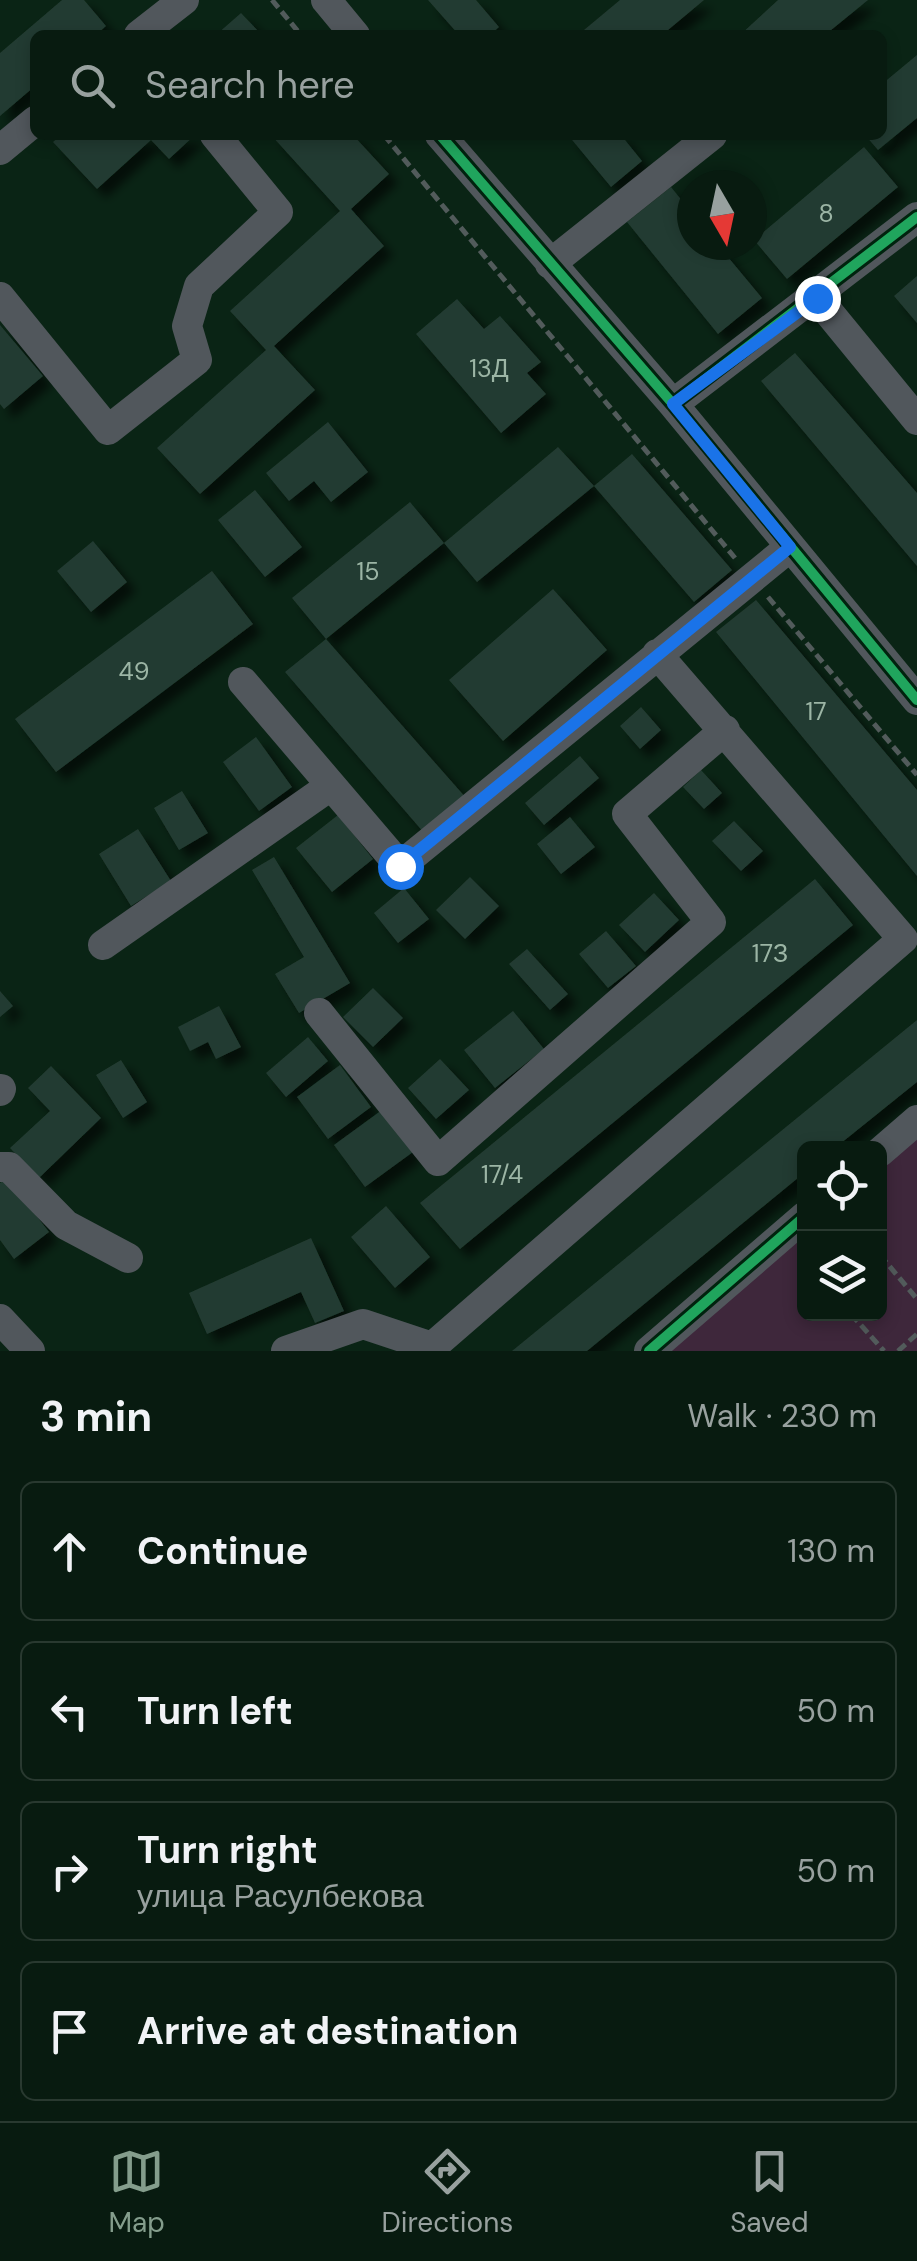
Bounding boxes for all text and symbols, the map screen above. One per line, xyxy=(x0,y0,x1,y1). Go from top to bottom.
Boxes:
search box xyxy=(30,30,887,140)
icon: search xyxy=(65,58,120,113)
text: Search here xyxy=(145,60,355,110)
north arrow xyxy=(677,170,767,260)
house number: 8 xyxy=(818,197,834,230)
route end xyxy=(795,276,841,322)
house number: 13Д xyxy=(469,352,509,385)
house number: 15 xyxy=(356,555,380,588)
house number: 49 xyxy=(119,655,149,688)
house number: 17 xyxy=(805,695,827,728)
route start xyxy=(378,844,424,890)
house number: 17З xyxy=(752,937,788,970)
map controls xyxy=(797,1141,887,1321)
button: locate xyxy=(797,1141,887,1231)
house number: 17/4 xyxy=(481,1158,523,1191)
button: layers xyxy=(797,1231,887,1321)
text: 3 min xyxy=(40,1389,152,1444)
text: Walk · 230 m xyxy=(687,1395,877,1437)
icon: ahead xyxy=(42,1524,97,1579)
text: Continue xyxy=(137,1526,308,1576)
text: 130 m xyxy=(787,1530,875,1572)
icon: left xyxy=(42,1684,97,1739)
text: Turn left xyxy=(137,1686,293,1736)
text: 50 m xyxy=(797,1690,875,1732)
text: Turn right xyxy=(137,1825,318,1875)
icon: right xyxy=(42,1844,97,1899)
text: 50 m xyxy=(797,1850,875,1892)
text: улица Расулбекова xyxy=(137,1875,424,1917)
icon: arrive xyxy=(42,2004,97,2059)
text: Arrive at destination xyxy=(137,2006,519,2056)
tab: Map xyxy=(108,2144,165,2241)
tab: Directions xyxy=(382,2144,513,2241)
tab: Saved xyxy=(730,2144,809,2241)

